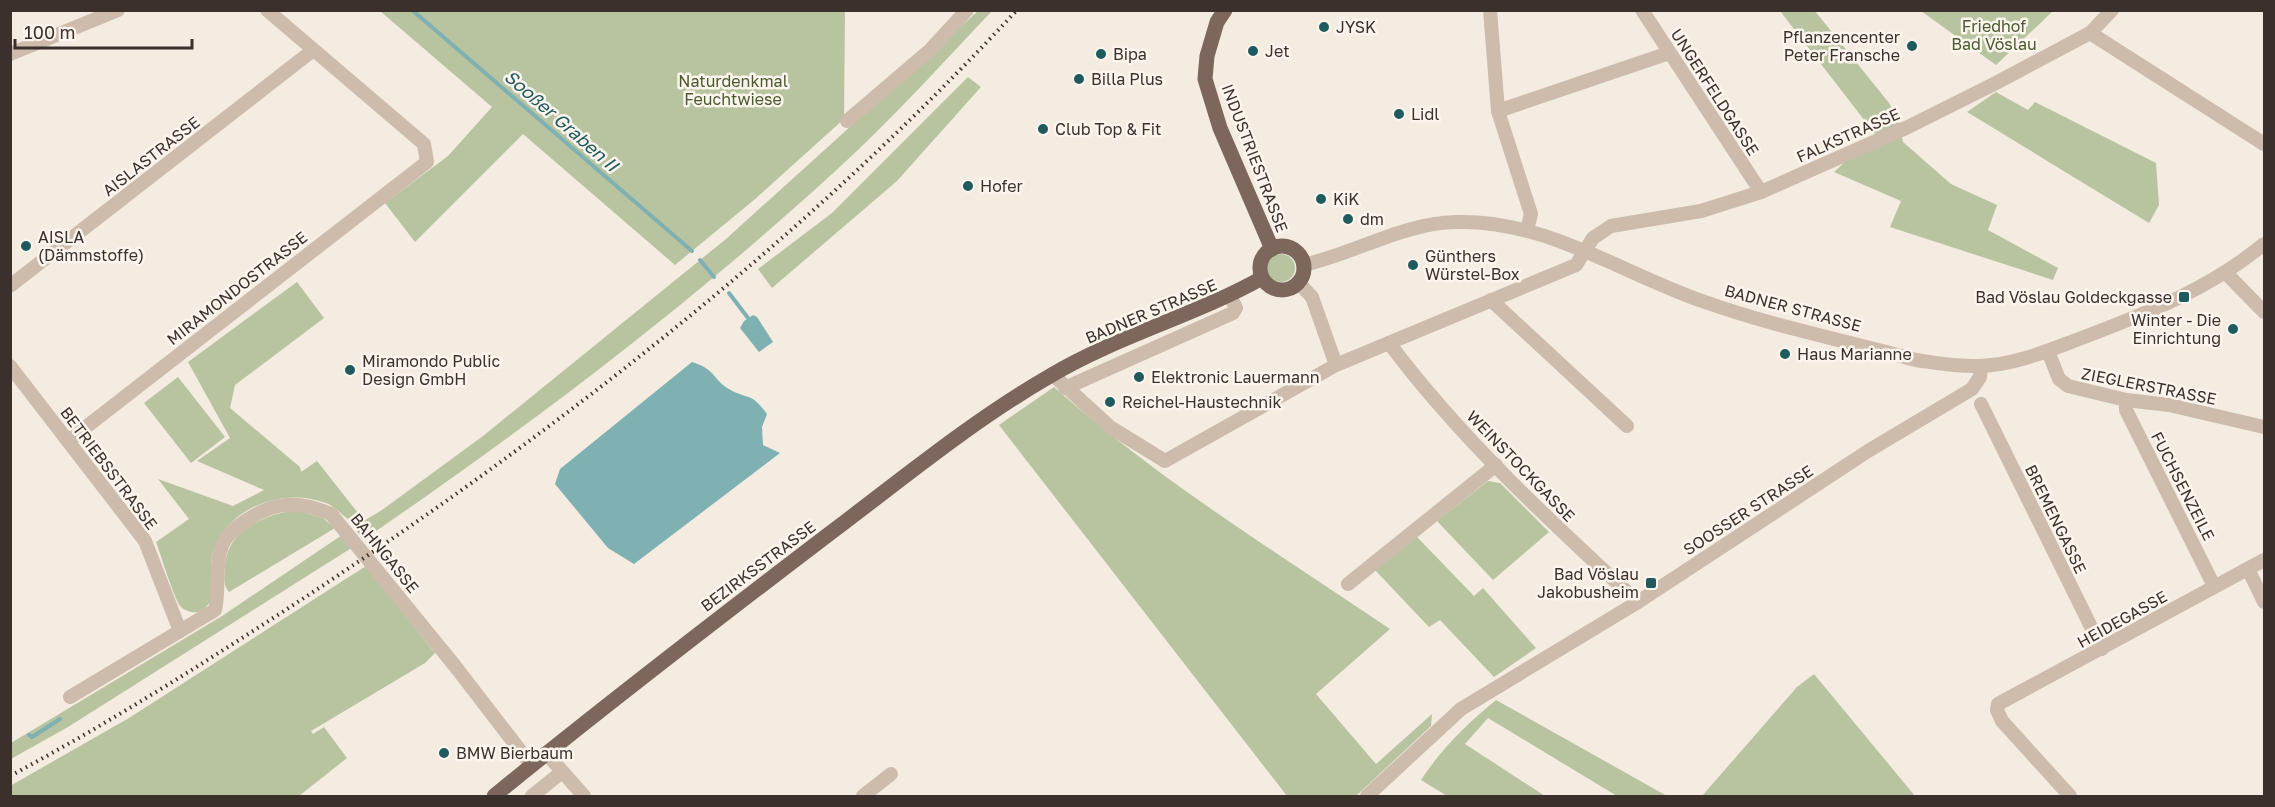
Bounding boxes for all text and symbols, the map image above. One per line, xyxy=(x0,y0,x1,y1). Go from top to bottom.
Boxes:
scale bar xyxy=(15,12,192,50)
park label: Friedhof Bad Vöslau xyxy=(1951,16,2037,54)
place label: JYSK xyxy=(1336,17,1376,37)
marker: JYSK xyxy=(1317,20,1331,34)
text: 100 m xyxy=(24,21,75,43)
street label: UNGERFELDGASSE xyxy=(1667,25,1763,159)
place label: Pflanzencenter Peter Fransche xyxy=(1783,27,1900,65)
marker: Pflanzencenter Peter Fransche xyxy=(1905,39,1919,53)
place label: Jet xyxy=(1265,41,1290,61)
place label: Bipa xyxy=(1113,44,1147,64)
marker: Jet xyxy=(1246,44,1260,58)
marker: Bipa xyxy=(1094,47,1108,61)
water label: Sooßer Graben II xyxy=(500,65,624,177)
place label: Billa Plus xyxy=(1091,69,1163,89)
park label: Naturdenkmal Feuchtwiese xyxy=(678,71,788,109)
marker: Billa Plus xyxy=(1072,72,1086,86)
street label: INDUSTRIESTRASSE xyxy=(1217,81,1293,235)
street label: FALKSTRASSE xyxy=(1793,103,1903,167)
place label: Lidl xyxy=(1411,104,1439,124)
marker: Lidl xyxy=(1392,107,1406,121)
street label: AISLASTRASSE xyxy=(98,112,204,200)
place label: Club Top & Fit xyxy=(1055,119,1161,139)
marker: Club Top & Fit xyxy=(1036,122,1050,136)
place label: Hofer xyxy=(980,176,1023,196)
marker: Hofer xyxy=(961,179,975,193)
place label: KiK xyxy=(1333,189,1359,209)
marker: KiK xyxy=(1314,192,1328,206)
place label: dm xyxy=(1360,209,1384,229)
marker: dm xyxy=(1341,212,1355,226)
place label: AISLA (Dämmstoffe) xyxy=(38,227,144,265)
street label: MIRAMONDOSTRASSE xyxy=(163,227,311,349)
marker: AISLA (Dämmstoffe) xyxy=(19,239,33,253)
place label: Günthers Würstel-Box xyxy=(1425,246,1520,284)
marker: Günthers Würstel-Box xyxy=(1406,258,1420,272)
street label: BADNER STRASSE xyxy=(1082,274,1220,348)
street label: BADNER STRASSE xyxy=(1722,280,1864,336)
place label: Bad Vöslau Goldeckgasse xyxy=(1975,287,2172,307)
marker: Bad Vöslau Goldeckgasse xyxy=(2177,290,2191,304)
place label: Winter - Die Einrichtung xyxy=(2131,310,2221,348)
marker: Winter - Die Einrichtung xyxy=(2226,322,2240,336)
place label: Haus Marianne xyxy=(1797,344,1912,364)
marker: Haus Marianne xyxy=(1778,347,1792,361)
place label: Miramondo Public Design GmbH xyxy=(362,351,501,389)
marker: Miramondo Public Design GmbH xyxy=(343,363,357,377)
street label: ZIEGLERSTRASSE xyxy=(2080,363,2218,409)
place label: Elektronic Lauermann xyxy=(1151,367,1320,387)
marker: Elektronic Lauermann xyxy=(1132,370,1146,384)
place label: Reichel-Haustechnik xyxy=(1122,392,1281,412)
marker: Reichel-Haustechnik xyxy=(1103,395,1117,409)
street label: BETRIEBSSTRASSE xyxy=(56,403,162,533)
street label: WEINSTOCKGASSE xyxy=(1463,406,1579,526)
street label: FUCHSENZEILE xyxy=(2147,428,2219,544)
street label: SOOSSER STRASSE xyxy=(1679,461,1817,559)
street label: BREMENGASSE xyxy=(2021,461,2091,577)
street label: BAHNGASSE xyxy=(347,509,423,597)
street label: BEZIRKSSTRASSE xyxy=(697,516,819,616)
place label: Bad Vöslau Jakobusheim xyxy=(1537,564,1639,602)
marker: Bad Vöslau Jakobusheim xyxy=(1644,576,1658,590)
street label: HEIDEGASSE xyxy=(2074,586,2170,652)
place label: BMW Bierbaum xyxy=(456,743,573,763)
marker: BMW Bierbaum xyxy=(437,746,451,760)

